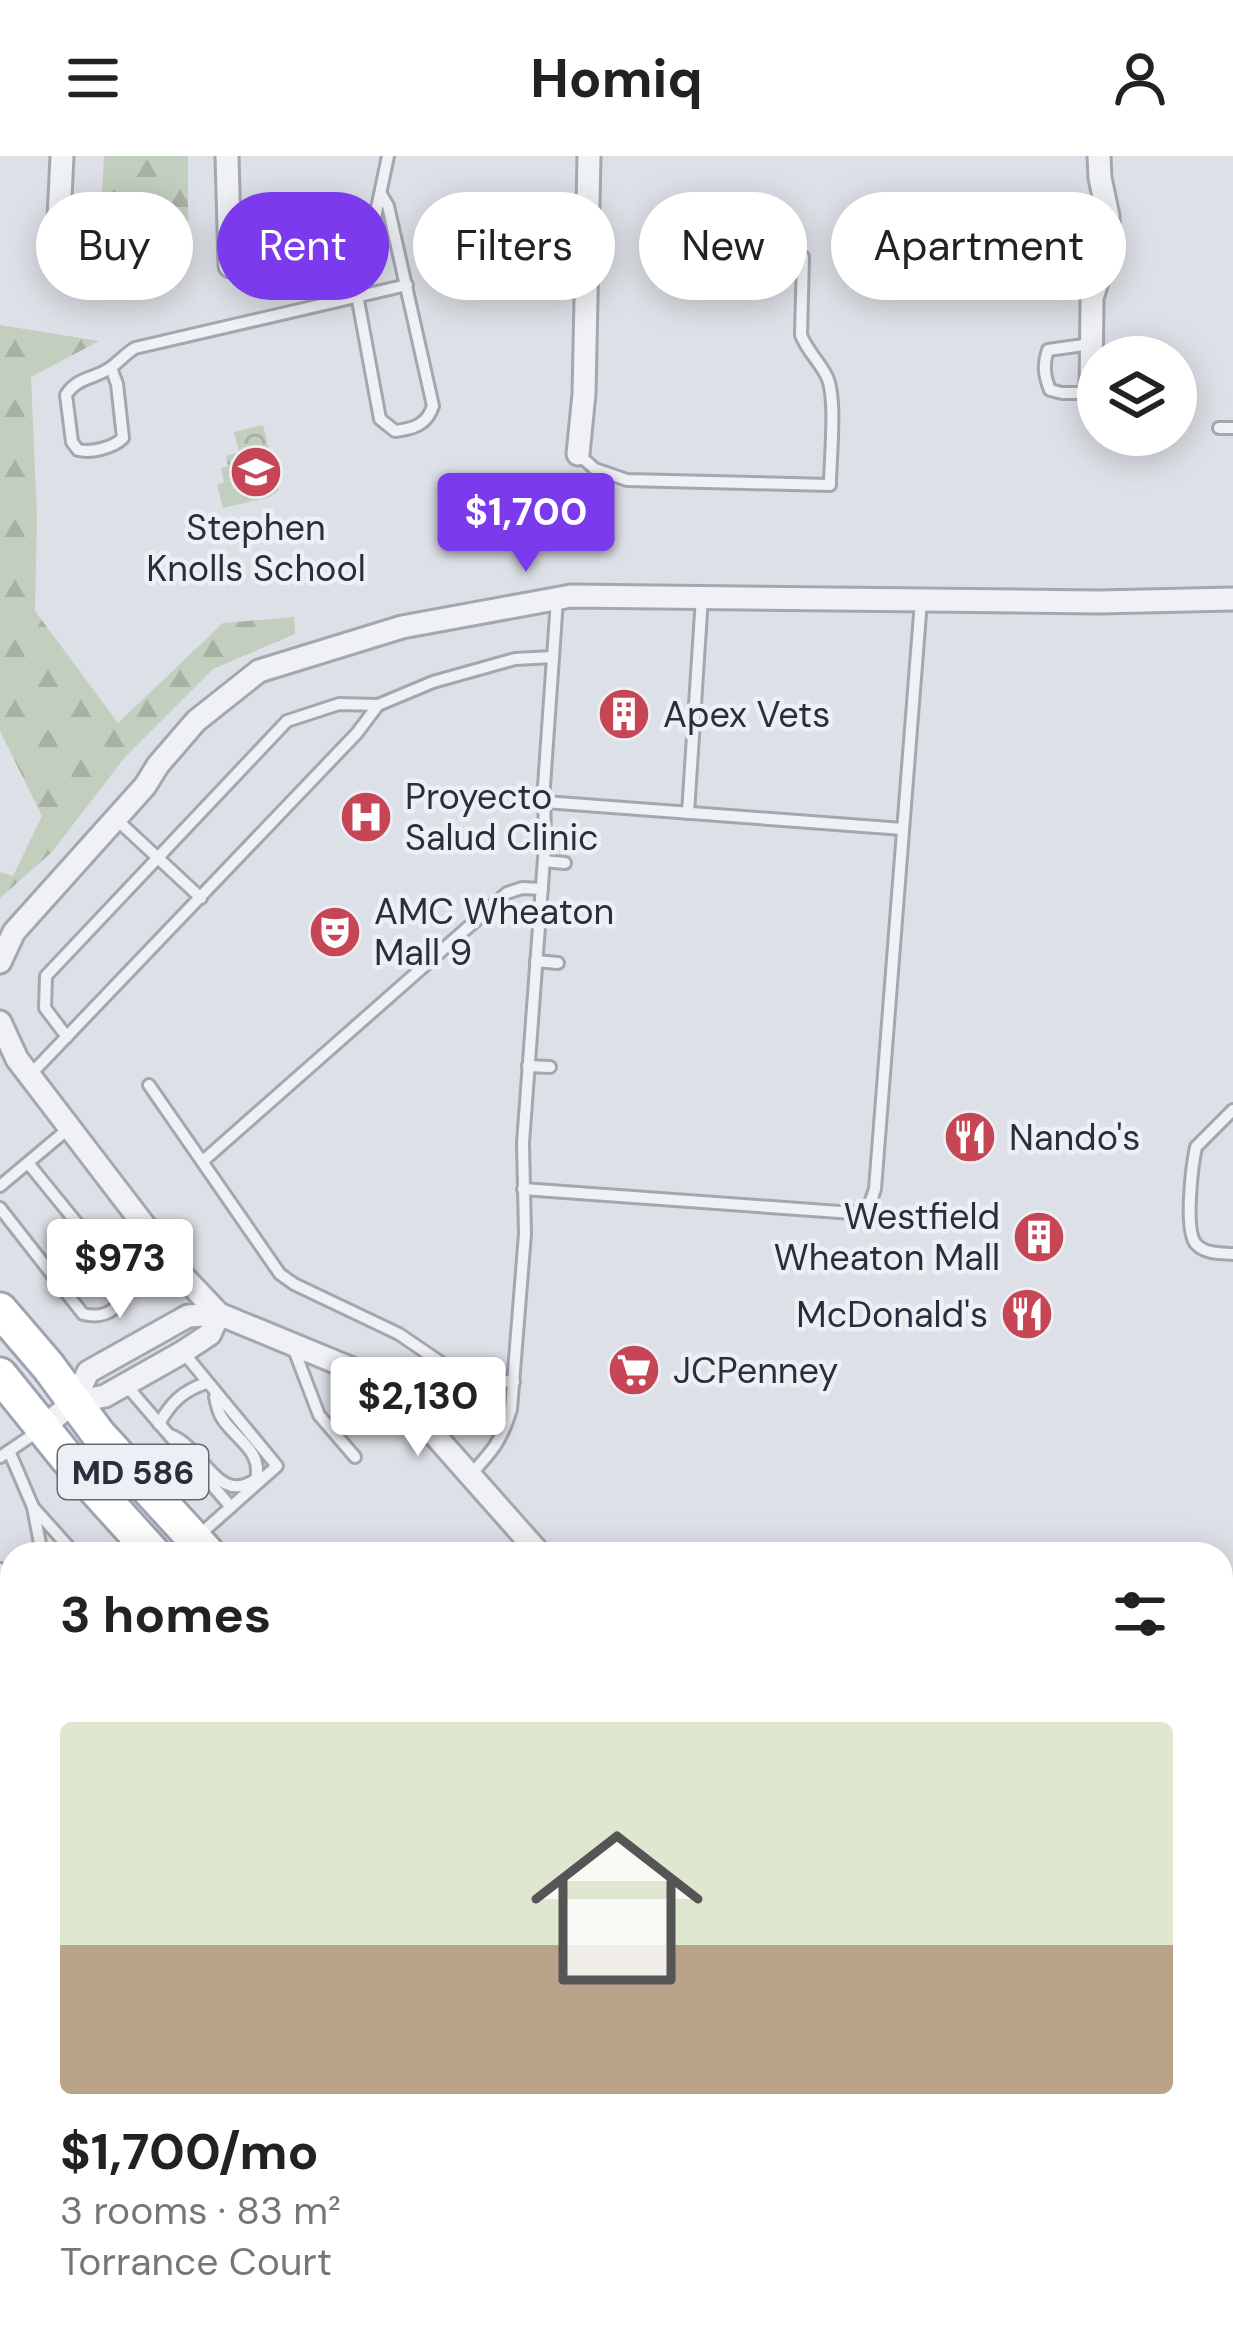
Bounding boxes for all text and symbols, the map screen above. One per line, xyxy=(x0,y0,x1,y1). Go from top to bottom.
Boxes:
text: Homiq xyxy=(530,43,703,114)
icon: menu xyxy=(60,45,126,111)
icon: person xyxy=(1107,45,1173,111)
chip: Buy xyxy=(36,192,193,300)
chip: Rent xyxy=(217,192,389,300)
chip: Filters xyxy=(413,192,615,300)
chip: New xyxy=(639,192,807,300)
chip: Apartment xyxy=(831,192,1126,300)
map controls xyxy=(1077,336,1197,456)
button: layers xyxy=(1077,336,1197,456)
school or university icon: Stephen Knolls School xyxy=(228,444,284,500)
pin: $1,700 xyxy=(428,473,624,575)
text: $1,700 xyxy=(465,486,587,537)
place label: Stephen Knolls School xyxy=(146,504,366,592)
building icon: Apex Vets xyxy=(596,686,652,742)
place label: Apex Vets xyxy=(663,691,830,738)
place label: Proyecto Salud Clinic xyxy=(405,773,599,861)
hospital icon: Proyecto Salud Clinic xyxy=(338,789,394,845)
place label: AMC Wheaton Mall 9 xyxy=(374,888,614,976)
theatre icon: AMC Wheaton Mall 9 xyxy=(307,904,363,960)
restaurant icon: Nando's xyxy=(942,1109,998,1165)
place label: Nando's xyxy=(1009,1114,1140,1161)
place label: Westfield Wheaton Mall xyxy=(774,1193,1000,1281)
building icon: Westfield Wheaton Mall xyxy=(1011,1209,1067,1265)
pin: $973 xyxy=(49,1219,191,1321)
text: $973 xyxy=(74,1232,166,1283)
restaurant icon: McDonald's xyxy=(999,1286,1055,1342)
place label: McDonald's xyxy=(796,1291,988,1338)
supermarket icon: JCPenney xyxy=(606,1342,662,1398)
place label: JCPenney xyxy=(673,1347,838,1394)
pin: $2,130 xyxy=(320,1357,516,1459)
text: $2,130 xyxy=(358,1370,478,1421)
road number: MD 586 xyxy=(58,1445,208,1499)
text: 3 homes xyxy=(60,1581,271,1648)
icon: filters xyxy=(1107,1581,1173,1647)
icon: home xyxy=(509,1800,725,2016)
text: $1,700/mo xyxy=(60,2118,319,2185)
text: 3 rooms · 83 m² xyxy=(60,2185,341,2236)
text: Torrance Court xyxy=(60,2236,332,2287)

